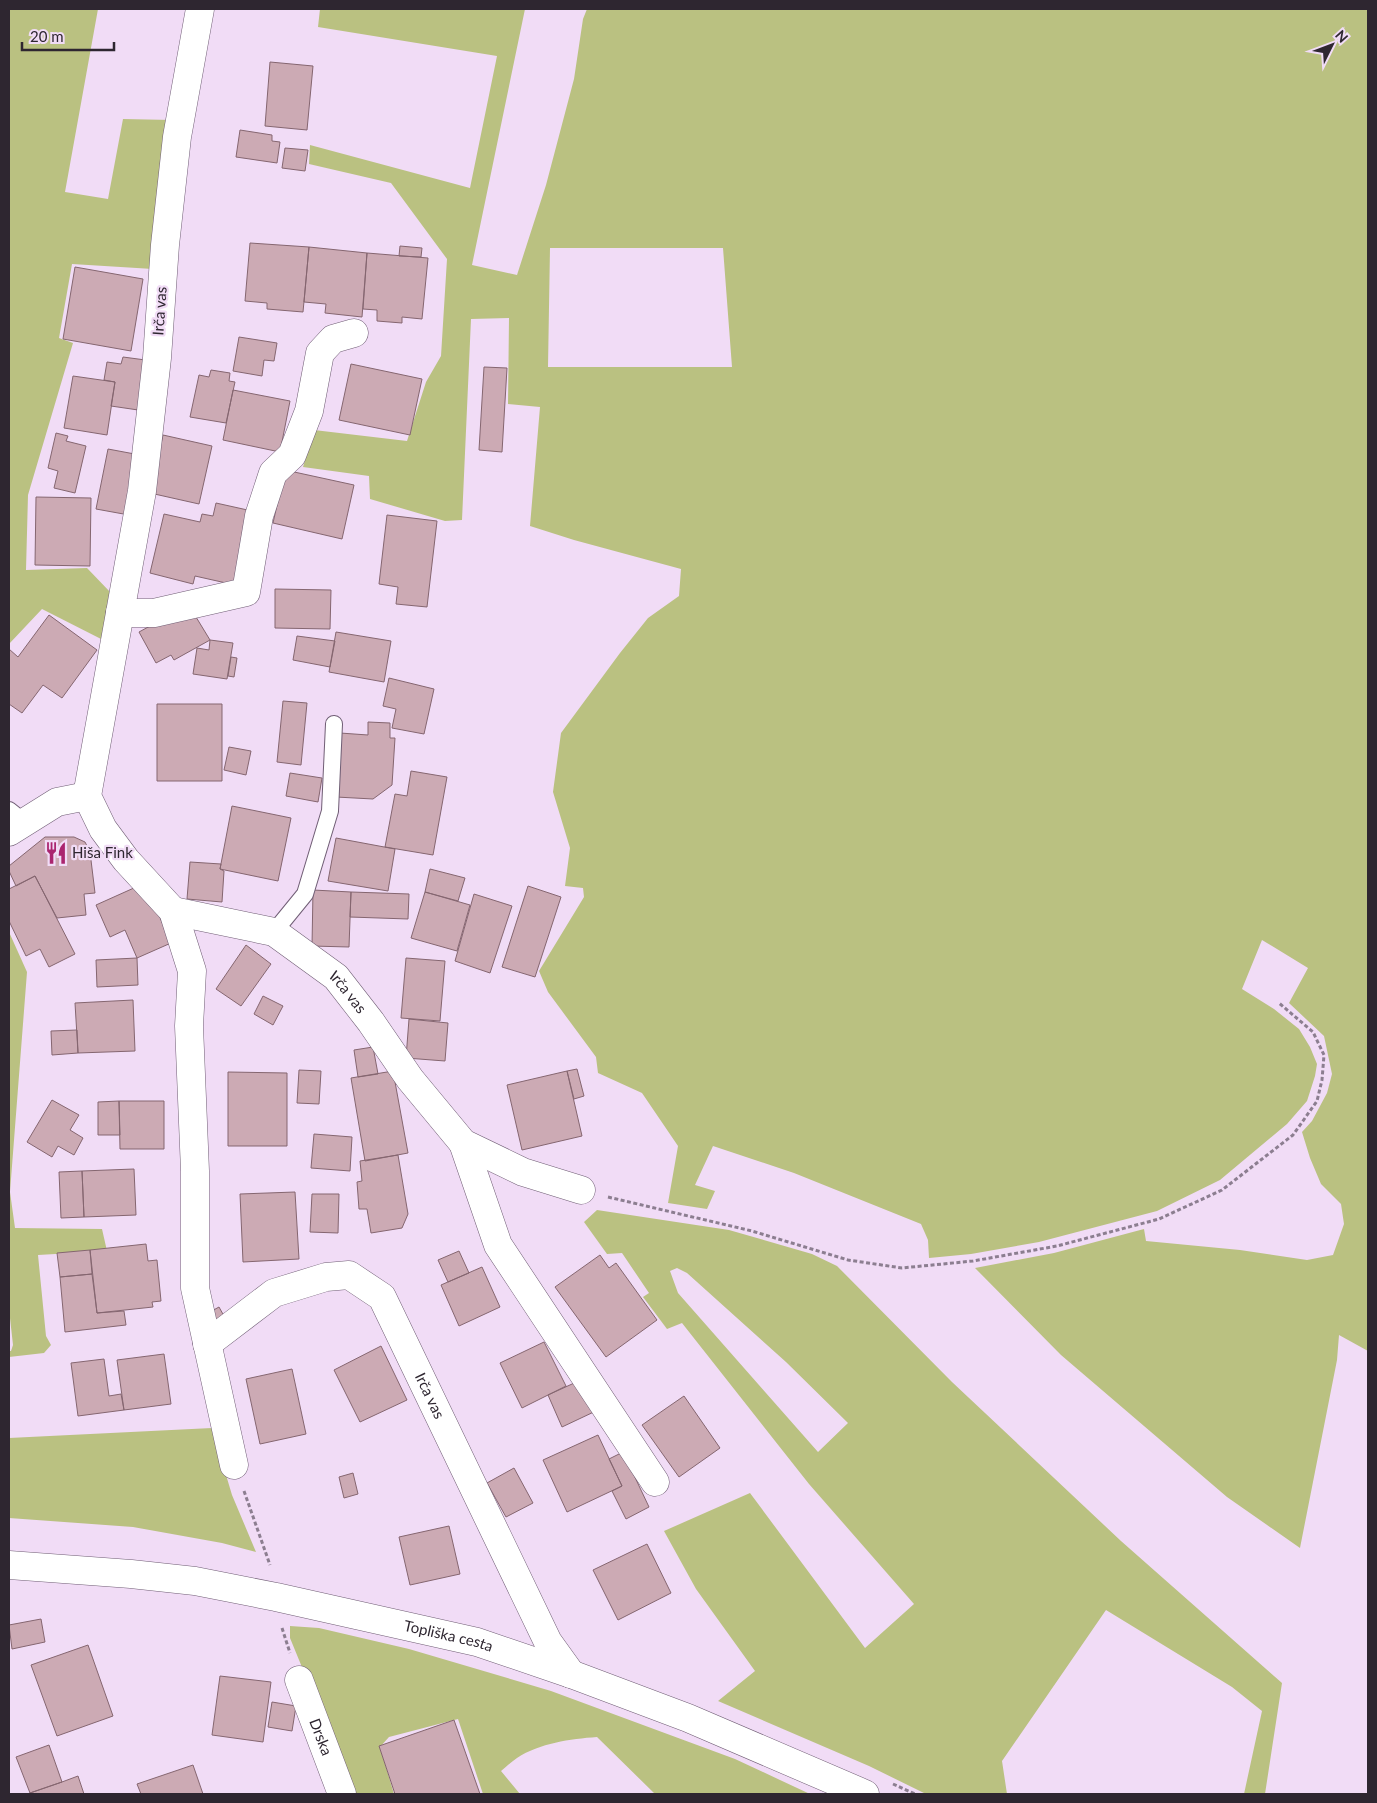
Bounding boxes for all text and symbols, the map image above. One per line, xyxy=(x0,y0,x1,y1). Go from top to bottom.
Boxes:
scale bar xyxy=(22,20,115,52)
north arrow xyxy=(1307,20,1357,70)
text: N xyxy=(1332,26,1352,46)
text: 20 m xyxy=(30,27,64,45)
street label: Irča vas xyxy=(148,286,170,336)
restaurant icon: Hiša Fink xyxy=(43,840,69,866)
place label: Hiša Fink xyxy=(72,843,133,861)
street label: Irča vas xyxy=(327,966,371,1016)
street label: Irča vas xyxy=(412,1369,449,1421)
street label: Topliška cesta xyxy=(402,1616,496,1655)
street label: Drska xyxy=(306,1716,337,1758)

